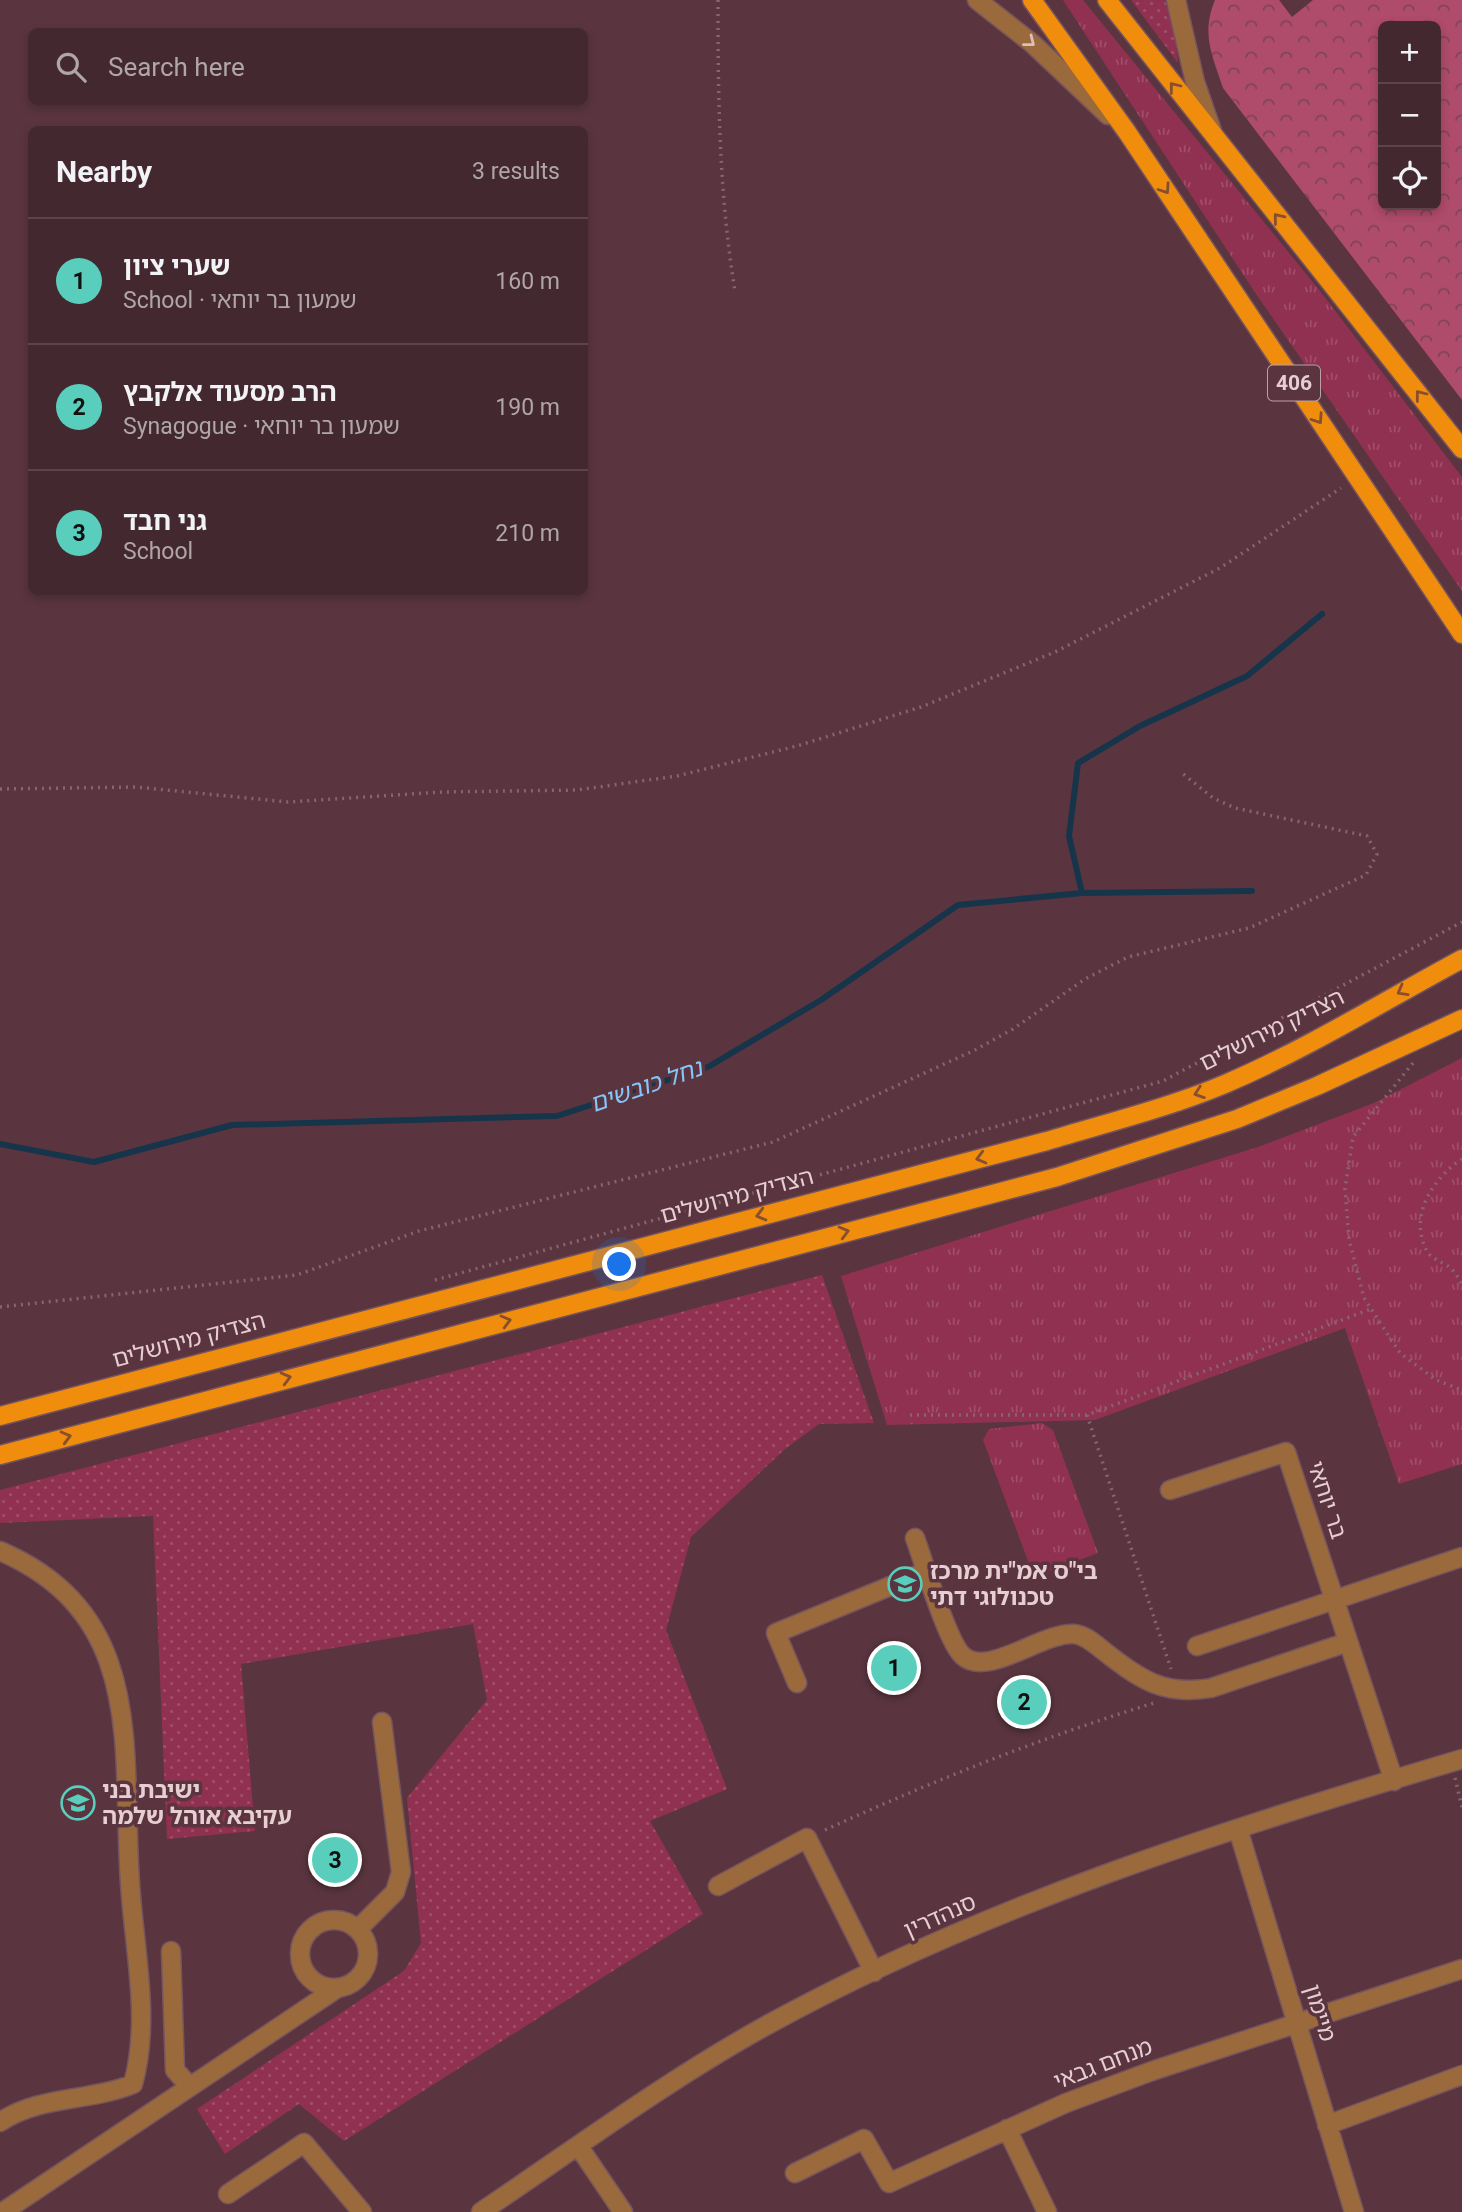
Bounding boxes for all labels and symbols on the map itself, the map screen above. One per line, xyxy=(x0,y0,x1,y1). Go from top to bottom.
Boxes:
one-way arrow xyxy=(1022,34,1035,47)
one-way arrow xyxy=(1169,82,1182,95)
one-way arrow xyxy=(1157,181,1169,194)
one-way arrow xyxy=(1273,213,1286,225)
road number: 406 xyxy=(1268,366,1320,400)
one-way arrow xyxy=(1416,391,1429,403)
one-way arrow xyxy=(1310,412,1323,425)
street label: הצדיק מירושלים xyxy=(1195,983,1349,1077)
one-way arrow xyxy=(1397,983,1409,996)
water label: נחל כובשים xyxy=(586,1053,708,1118)
one-way arrow xyxy=(1193,1085,1205,1099)
one-way arrow xyxy=(975,1150,987,1164)
street label: הצדיק מירושלים xyxy=(658,1163,816,1229)
one-way arrow xyxy=(755,1207,767,1221)
one-way arrow xyxy=(838,1226,850,1240)
your location xyxy=(602,1247,636,1281)
street label: הצדיק מירושלים xyxy=(110,1307,268,1373)
one-way arrow xyxy=(499,1315,511,1329)
one-way arrow xyxy=(279,1372,291,1386)
one-way arrow xyxy=(60,1431,72,1446)
street label: בר יוחאי xyxy=(1302,1458,1352,1542)
place label: בי"ס אמ"ית מרכז טכנולוגי דתי xyxy=(930,1558,1098,1611)
school or university icon: בי"ס אמ"ית מרכז טכנולוגי דתי xyxy=(886,1565,924,1603)
pin: 1 xyxy=(871,1642,917,1694)
pin: 2 xyxy=(1001,1676,1047,1728)
place label: ישיבת בני עקיבא אוהל שלמה xyxy=(102,1777,292,1830)
school or university icon: ישיבת בני עקיבא אוהל שלמה xyxy=(59,1784,97,1822)
pin: 3 xyxy=(312,1834,358,1886)
street label: סנהדרין xyxy=(900,1888,980,1944)
street label: מיימון xyxy=(1299,1981,1341,2045)
street label: מנחם גבאי xyxy=(1050,2033,1156,2095)

